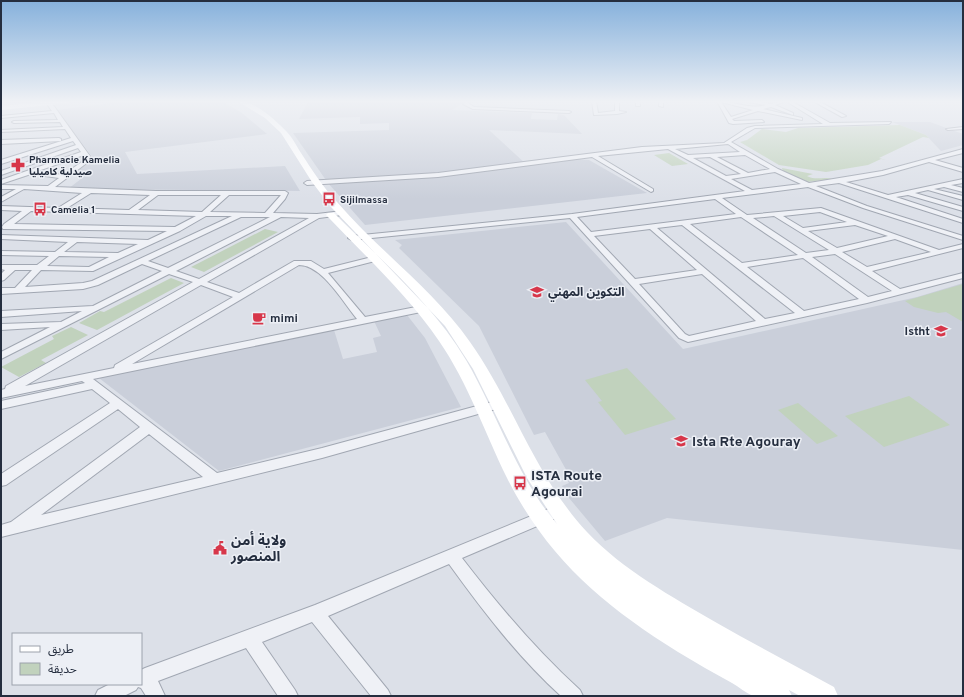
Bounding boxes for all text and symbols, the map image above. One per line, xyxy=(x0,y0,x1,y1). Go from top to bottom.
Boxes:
place label: Pharmacie Kamelia صيدلية كاميليا xyxy=(29,154,120,179)
pharmacy icon: Pharmacie Kamelia صيدلية كاميليا xyxy=(10,157,26,173)
bus stop icon: Sijilmassa xyxy=(321,191,337,207)
place label: Sijilmassa xyxy=(340,194,388,207)
bus stop icon: Camelia 1 xyxy=(32,201,48,217)
place label: Camelia 1 xyxy=(51,204,95,217)
school or university icon: التكوين المهني xyxy=(529,284,545,300)
place label: التكوين المهني xyxy=(548,285,625,302)
cafe icon: mimi xyxy=(251,310,267,326)
place label: mimi xyxy=(270,311,298,327)
school or university icon: Istht xyxy=(933,323,949,339)
place label: Istht xyxy=(905,324,930,340)
school or university icon: Ista Rte Agouray xyxy=(673,433,689,449)
place label: Ista Rte Agouray xyxy=(692,434,801,451)
place label: ISTA Route Agourai xyxy=(531,468,602,501)
bus stop icon: ISTA Route Agourai xyxy=(512,475,528,491)
place label: ولاية أمن المنصور xyxy=(230,531,286,566)
public building icon: ولاية أمن المنصور xyxy=(212,540,228,556)
legend xyxy=(12,633,142,685)
text: طريق xyxy=(48,642,74,658)
text: حديقة xyxy=(48,662,77,678)

